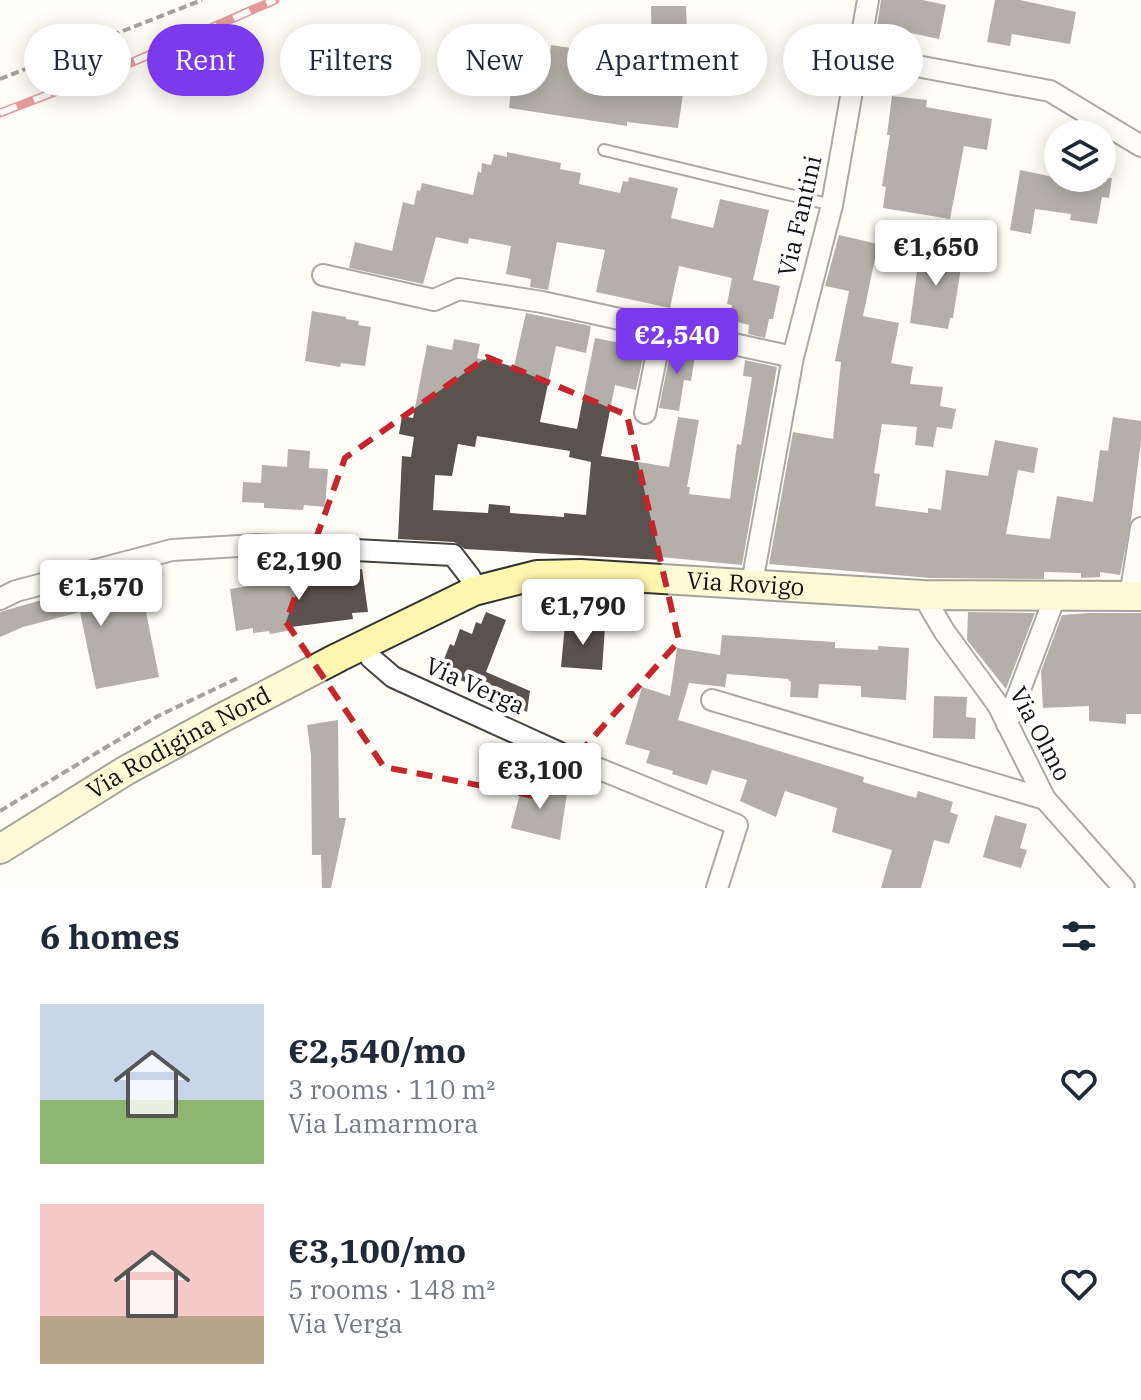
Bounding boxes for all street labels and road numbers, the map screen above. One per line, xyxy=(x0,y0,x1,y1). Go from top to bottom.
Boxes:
street label: Via Fantini xyxy=(770,152,828,279)
street label: Via Rovigo xyxy=(686,564,805,603)
street label: Via Verga xyxy=(421,649,530,721)
street label: Via Rodigina Nord xyxy=(80,678,276,806)
street label: Via Olmo xyxy=(1003,681,1079,786)

